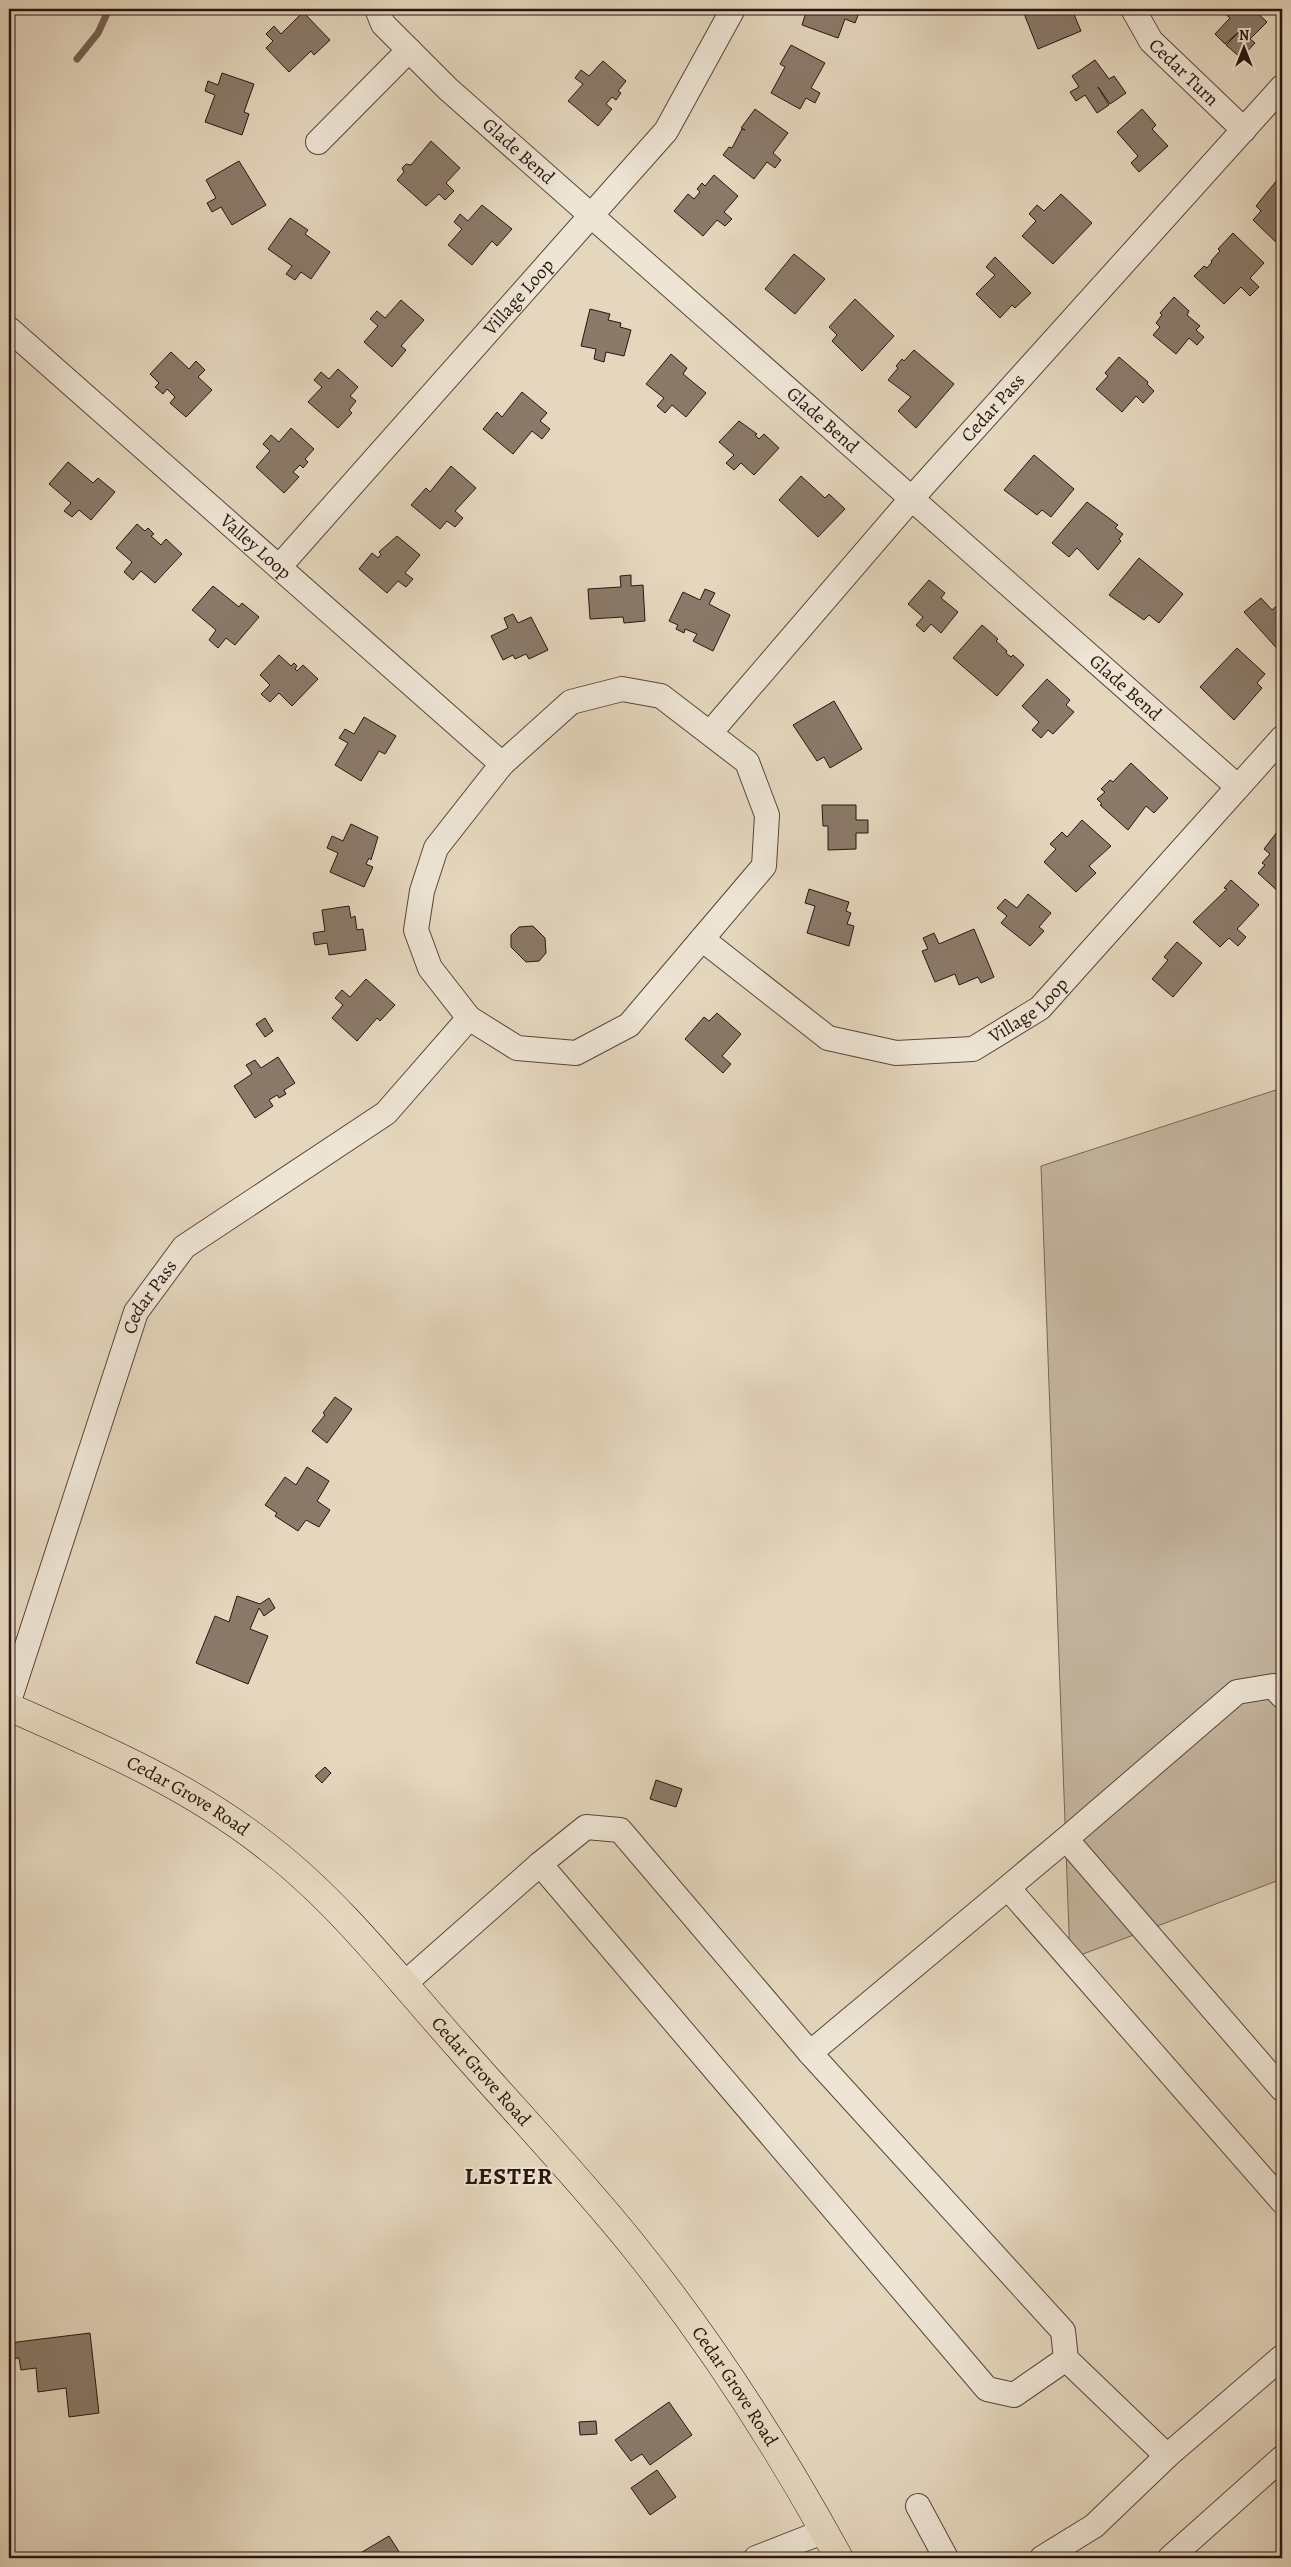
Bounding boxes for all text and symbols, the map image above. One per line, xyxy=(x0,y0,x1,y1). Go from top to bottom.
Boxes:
north arrow xyxy=(1218,22,1268,72)
text: N xyxy=(1239,26,1249,45)
street label: Cedar Turn xyxy=(1143,33,1224,112)
street label: Glade Bend xyxy=(477,112,561,191)
street label: Village Loop xyxy=(477,253,560,342)
street label: Cedar Pass xyxy=(955,368,1031,448)
street label: Glade Bend xyxy=(781,381,865,460)
street label: Valley Loop xyxy=(213,507,297,585)
street label: Glade Bend xyxy=(1084,648,1168,727)
street label: Village Loop xyxy=(983,972,1074,1050)
street label: Cedar Pass xyxy=(117,1254,183,1337)
street label: Cedar Grove Road xyxy=(122,1750,255,1843)
street label: Cedar Grove Road xyxy=(425,2011,537,2132)
district label: LESTER xyxy=(465,2160,554,2192)
street label: Cedar Grove Road xyxy=(686,2321,784,2452)

